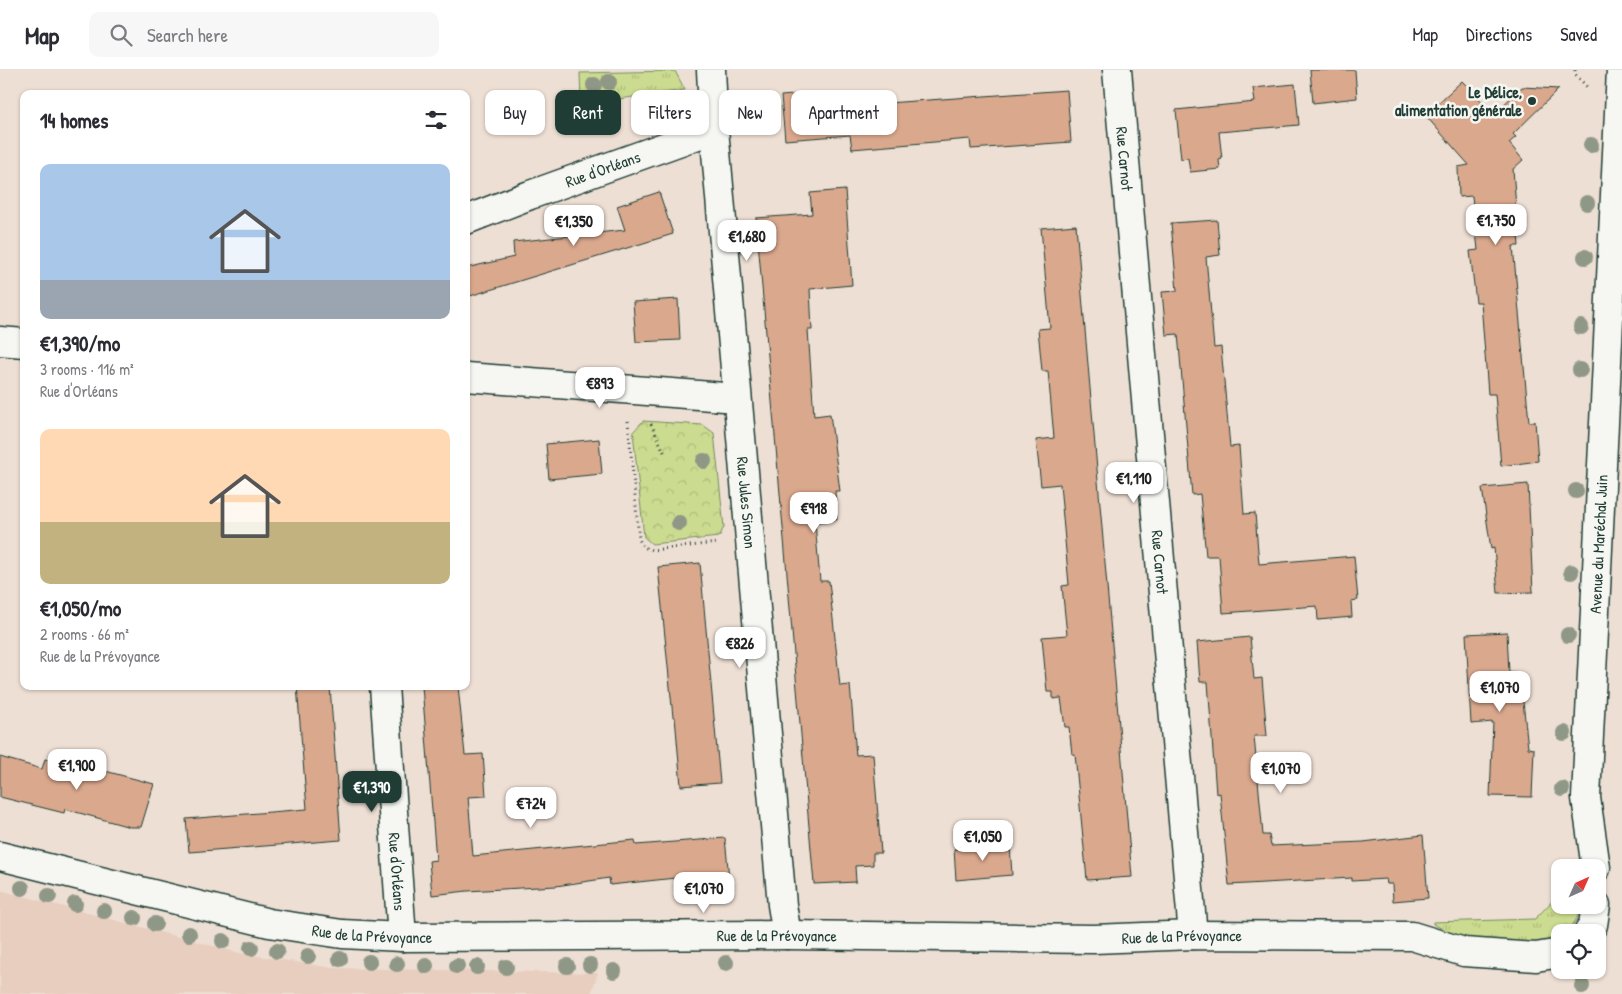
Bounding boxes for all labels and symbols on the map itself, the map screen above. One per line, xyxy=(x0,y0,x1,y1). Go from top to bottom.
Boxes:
place label: Le Délice, alimentation générale xyxy=(1395,81,1523,122)
marker: Le Délice, alimentation générale xyxy=(1526,95,1538,107)
street label: Rue Carnot xyxy=(1111,126,1139,192)
street label: Rue d'Orléans xyxy=(562,145,643,192)
pin: €1,350 xyxy=(533,204,615,247)
pin: €1,750 xyxy=(1455,204,1537,246)
pin: €1,680 xyxy=(706,220,788,262)
pin: €893 xyxy=(570,366,630,409)
street label: Rue Jules Simon xyxy=(732,456,762,549)
pin: €1,110 xyxy=(1093,462,1175,504)
street label: Avenue du Maréchal Juin xyxy=(1584,474,1613,614)
pin: €918 xyxy=(784,492,844,534)
street label: Rue Carnot xyxy=(1146,529,1174,596)
pin: €826 xyxy=(710,626,770,669)
pin: €1,070 xyxy=(1459,670,1541,713)
pin: €1,900 xyxy=(36,748,118,791)
pin: €1,070 xyxy=(1240,752,1322,794)
pin: €1,390 xyxy=(331,770,413,813)
pin: €724 xyxy=(501,786,561,829)
pin: €1,050 xyxy=(942,820,1024,862)
street label: Rue d'Orléans xyxy=(384,832,411,911)
north arrow xyxy=(1551,859,1606,914)
pin: €1,070 xyxy=(663,872,745,914)
street label: Rue de la Prévoyance xyxy=(311,919,433,948)
street label: Rue de la Prévoyance xyxy=(717,924,838,947)
street label: Rue de la Prévoyance xyxy=(1121,924,1243,949)

